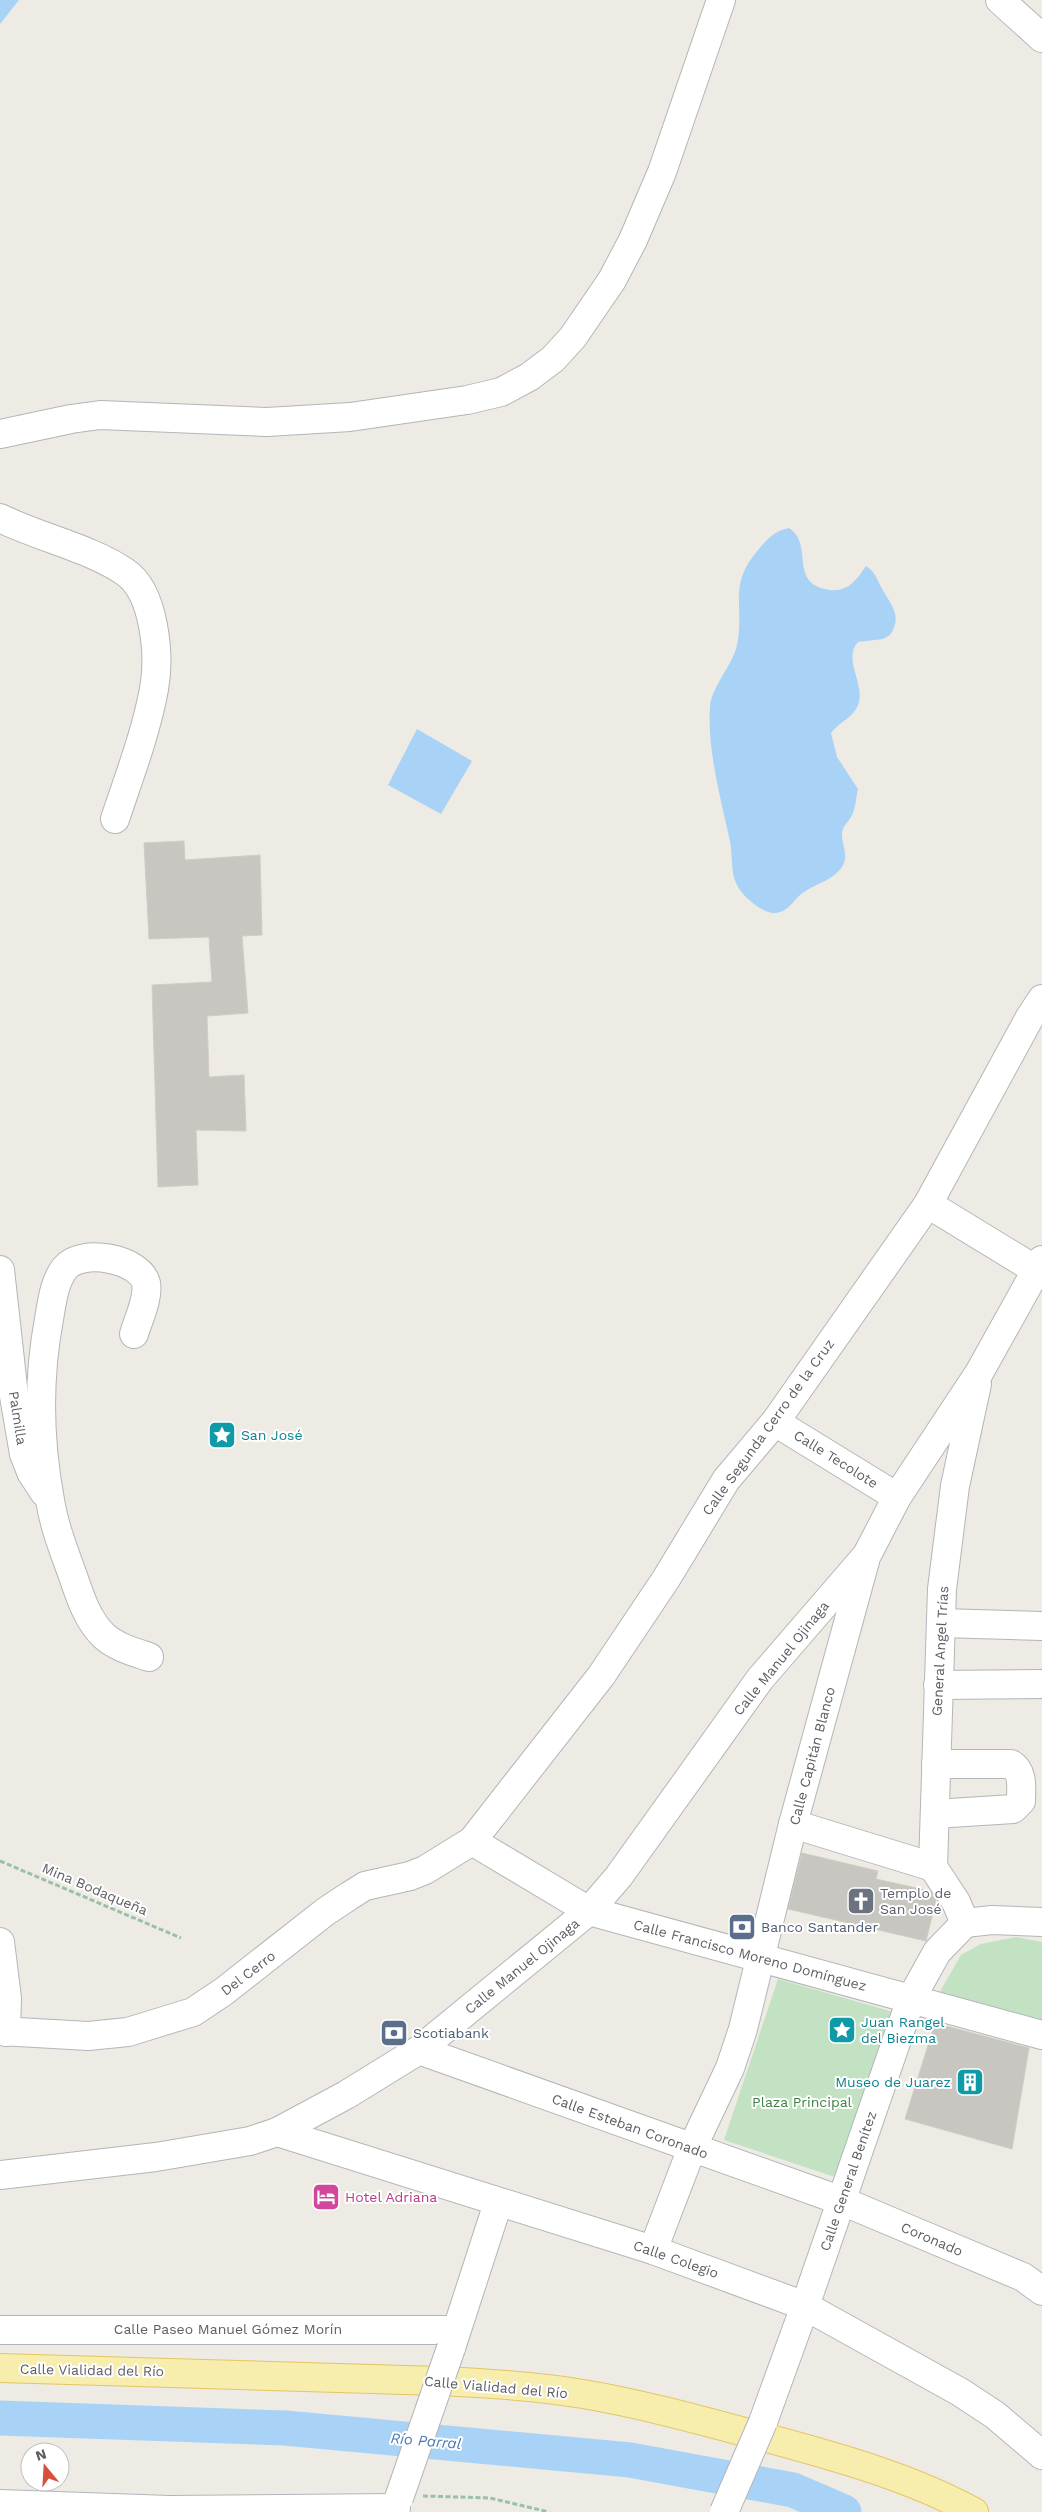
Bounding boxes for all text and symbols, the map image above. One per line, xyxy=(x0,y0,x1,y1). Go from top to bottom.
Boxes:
street label: Calle Segunda Cerro de la Cruz xyxy=(699,1336,837,1518)
street label: Palmilla xyxy=(6,1390,30,1446)
place icon: San José xyxy=(207,1420,237,1450)
place label: San José xyxy=(241,1427,303,1443)
street label: Calle Tecolote xyxy=(791,1427,881,1491)
street label: General Angel Trías xyxy=(929,1586,951,1716)
street label: Calle Manuel Ojinaga xyxy=(730,1598,832,1718)
street label: Calle Capitán Blanco xyxy=(786,1685,838,1827)
street label: Mina Bodaqueña xyxy=(40,1860,150,1918)
place label: Templo de San José xyxy=(880,1885,951,1917)
church icon: Templo de San José xyxy=(846,1886,876,1916)
bank icon: Banco Santander xyxy=(727,1912,757,1942)
street label: Calle Manuel Ojinaga xyxy=(462,1915,582,2017)
street label: Calle Francisco Moreno Domínguez xyxy=(632,1916,868,1994)
place label: Banco Santander xyxy=(761,1919,878,1935)
street label: Del Cerro xyxy=(218,1947,278,1999)
place label: Juan Rangel del Biezma xyxy=(861,2014,945,2046)
place icon: Juan Rangel del Biezma xyxy=(827,2015,857,2045)
bank icon: Scotiabank xyxy=(379,2018,409,2048)
place label: Scotiabank xyxy=(413,2025,489,2041)
building icon: Museo de Juarez xyxy=(955,2067,985,2097)
place label: Museo de Juarez xyxy=(835,2074,951,2090)
street label: Calle Esteban Coronado xyxy=(550,2090,710,2162)
park label: Plaza Principal xyxy=(752,2094,853,2110)
street label: Calle General Benítez xyxy=(817,2109,879,2253)
hotel icon: Hotel Adriana xyxy=(311,2182,341,2212)
place label: Hotel Adriana xyxy=(345,2189,437,2205)
street label: Coronado xyxy=(899,2219,965,2259)
street label: Calle Colegio xyxy=(631,2237,721,2281)
street label: Calle Paseo Manuel Gómez Morín xyxy=(114,2321,342,2337)
street label: Calle Vialidad del Río xyxy=(20,2361,164,2379)
street label: Calle Vialidad del Río xyxy=(423,2373,569,2401)
water label: Río Parral xyxy=(390,2429,462,2453)
north arrow xyxy=(20,2442,70,2492)
text: N xyxy=(34,2445,48,2464)

